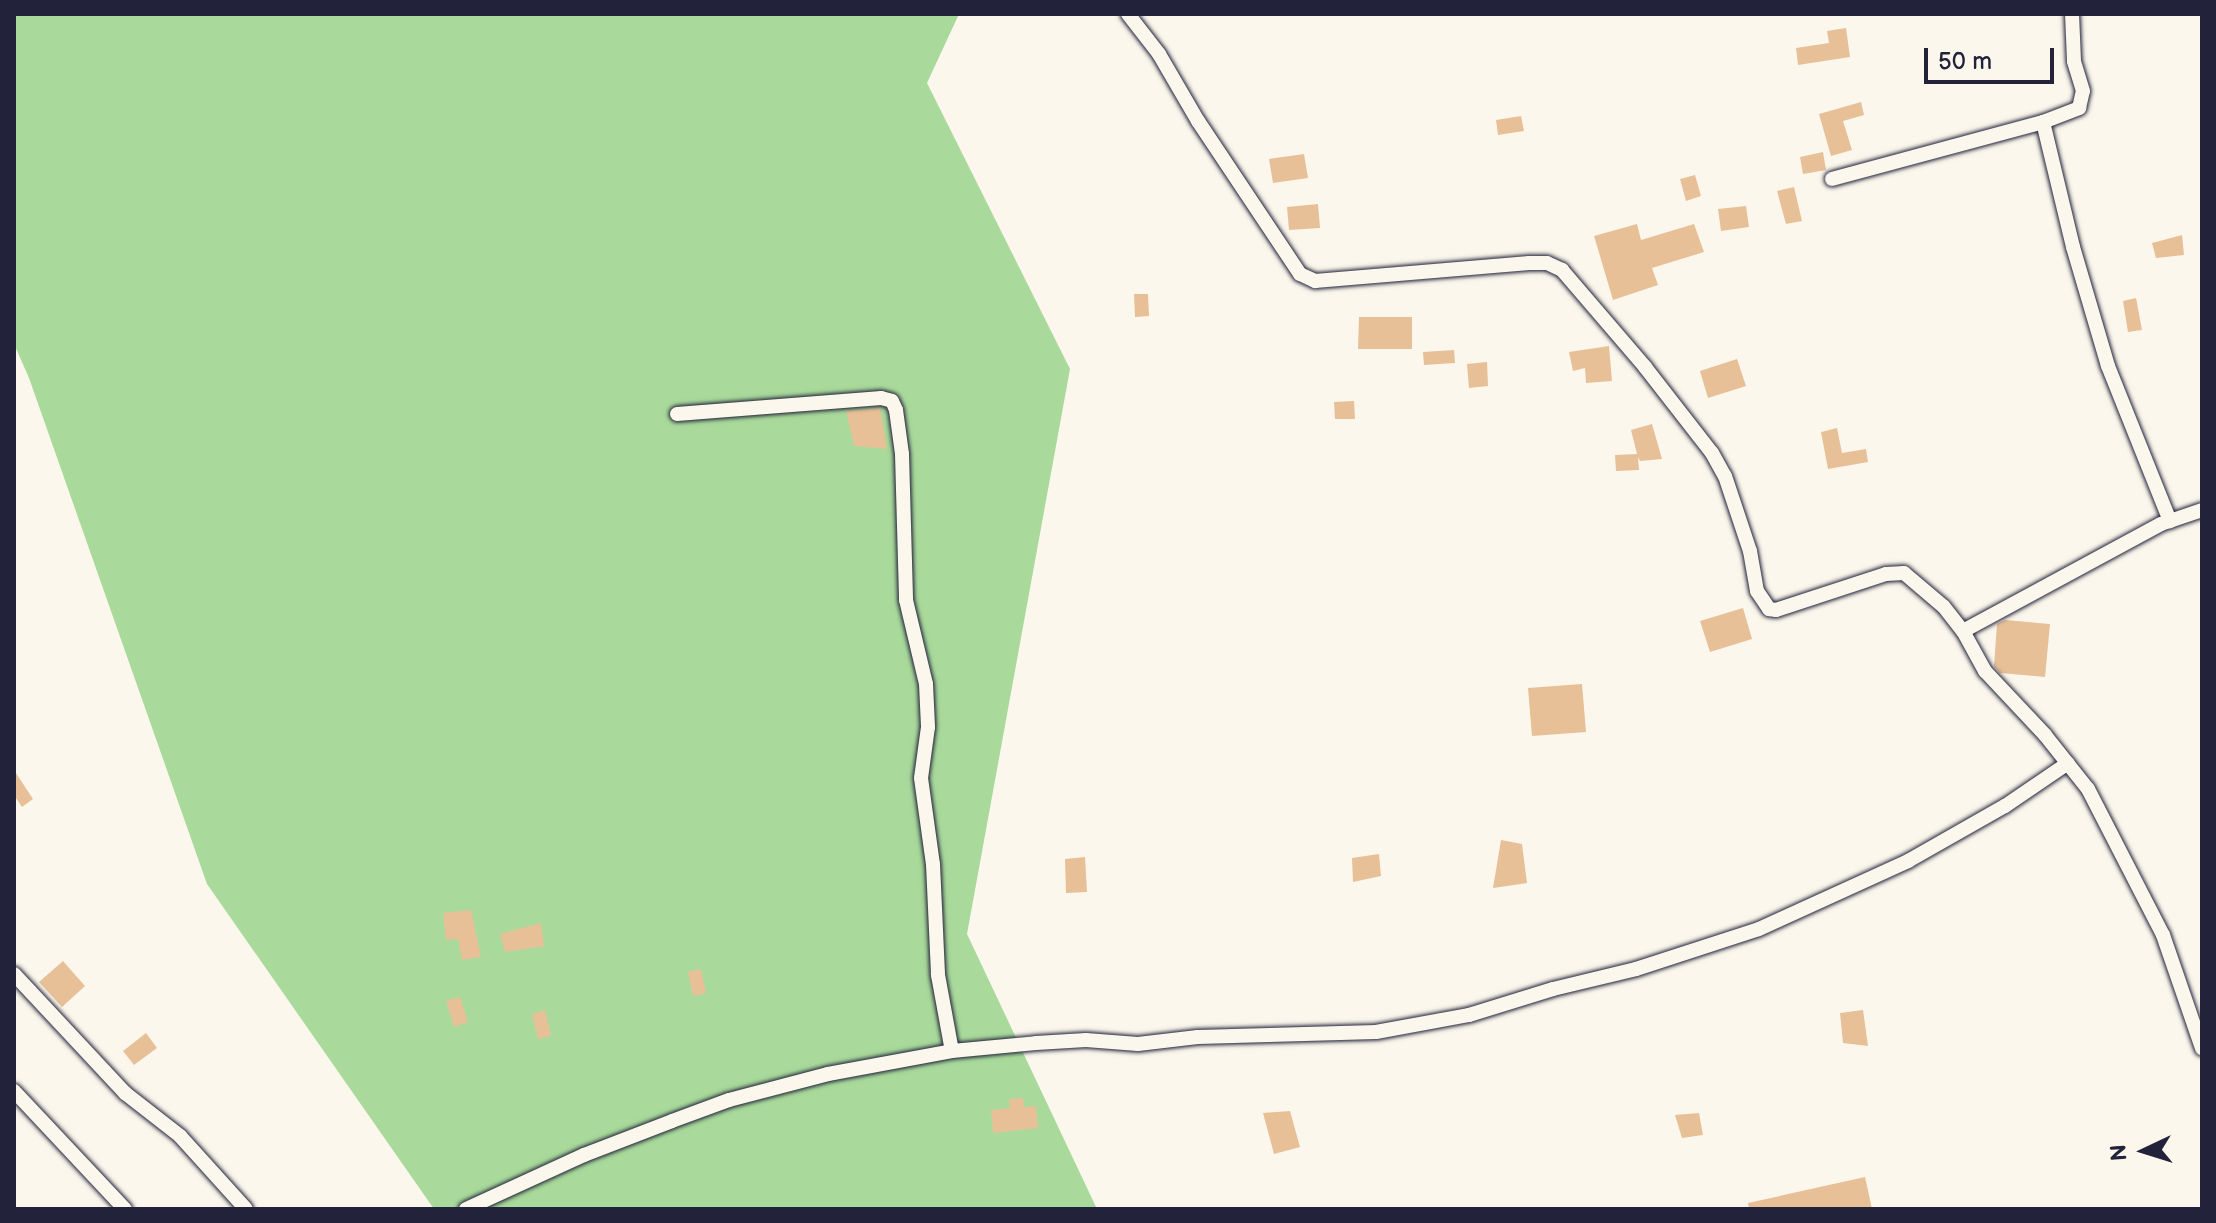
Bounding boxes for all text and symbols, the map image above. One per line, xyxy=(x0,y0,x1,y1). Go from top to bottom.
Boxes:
scale bar xyxy=(1928,32,2058,82)
text: 50 m xyxy=(1938,47,1992,76)
north arrow xyxy=(2104,1111,2184,1191)
text: N xyxy=(2106,1144,2134,1162)

